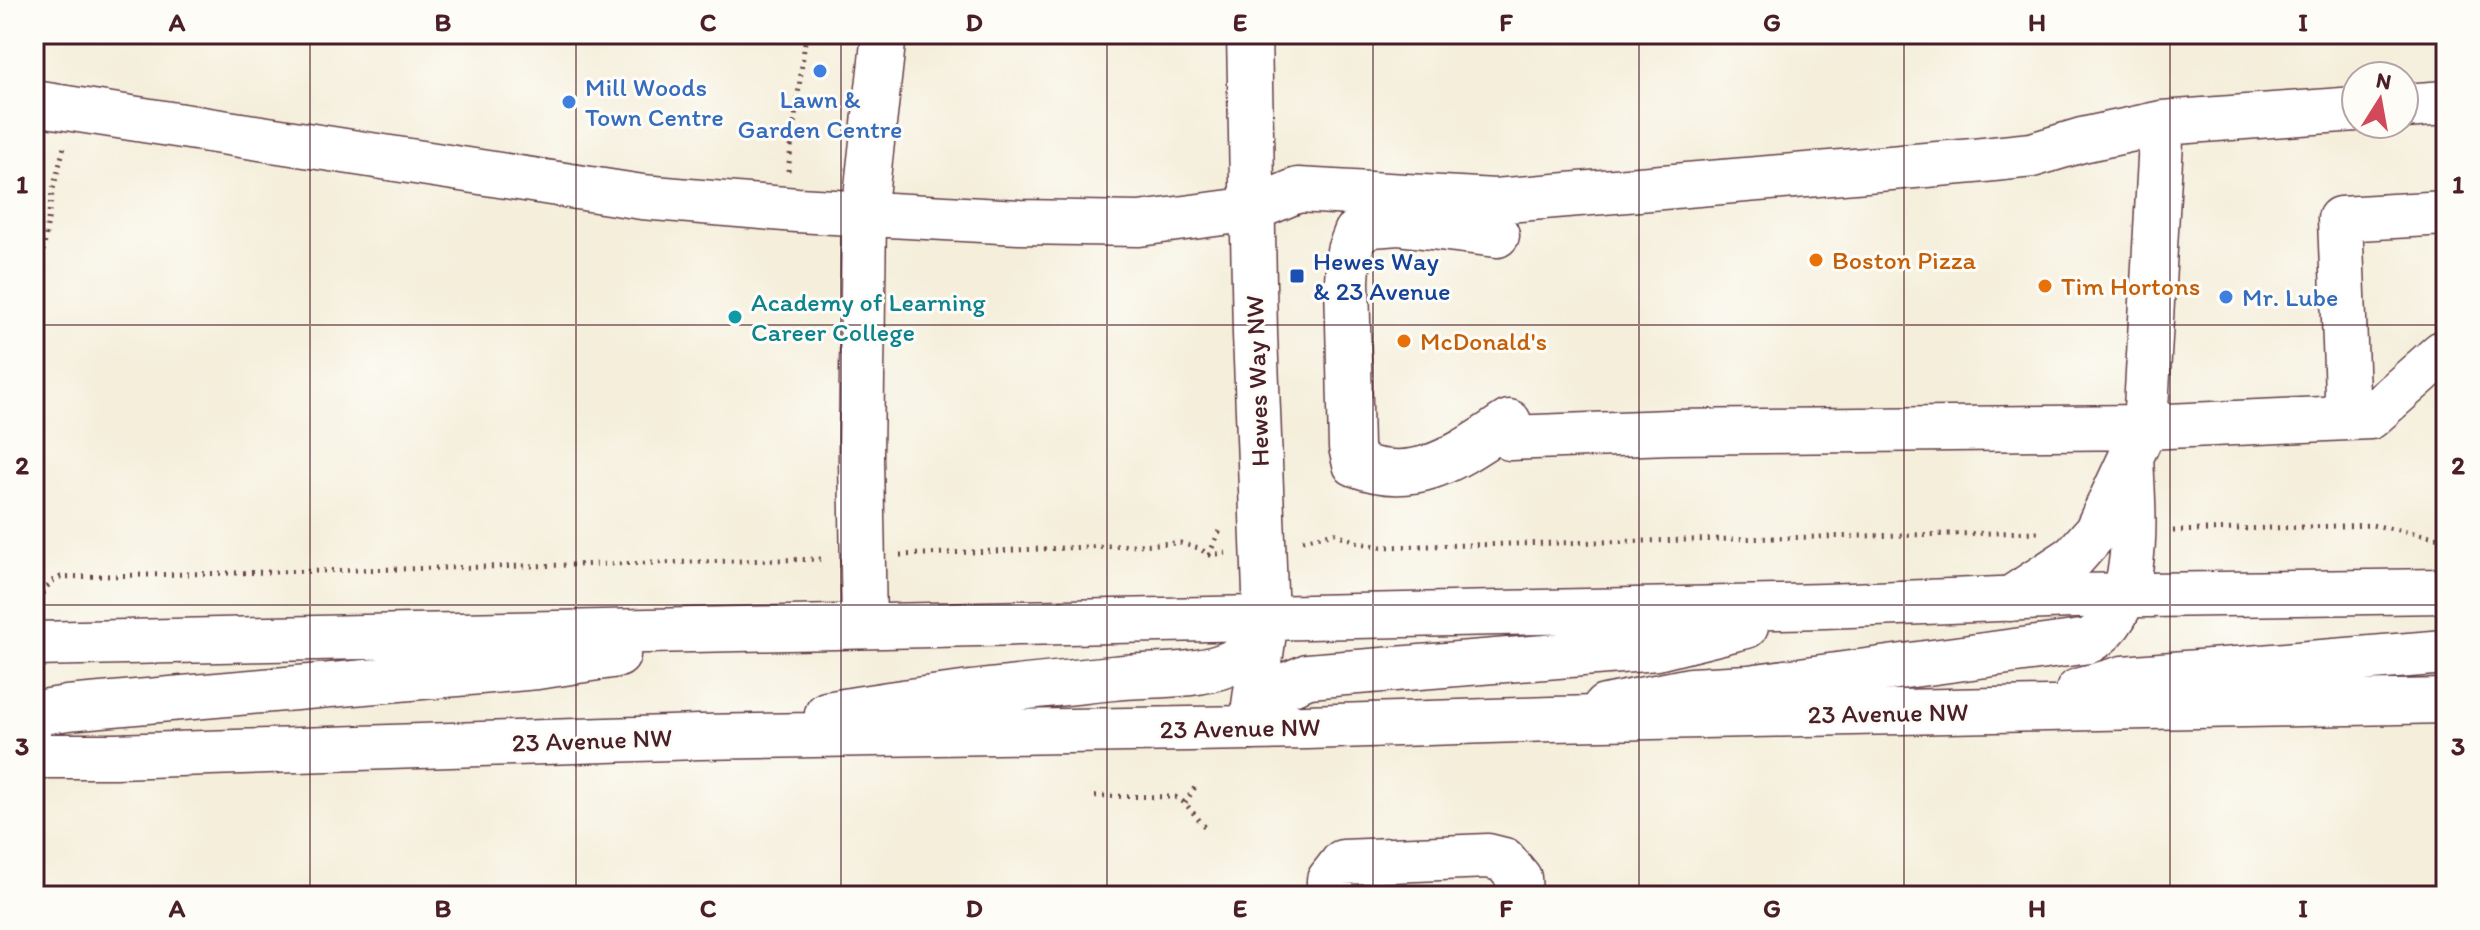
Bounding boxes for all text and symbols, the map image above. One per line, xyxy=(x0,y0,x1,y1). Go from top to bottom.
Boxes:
text: A xyxy=(168,6,186,38)
text: B xyxy=(435,6,452,38)
text: C xyxy=(700,6,717,38)
text: D xyxy=(965,6,983,38)
text: E xyxy=(1233,6,1247,38)
text: F xyxy=(1499,6,1513,38)
text: G xyxy=(1763,6,1781,38)
text: H xyxy=(2028,6,2046,38)
text: I xyxy=(2298,6,2308,38)
north arrow xyxy=(2340,60,2420,140)
marker: Lawn & Garden Centre xyxy=(811,62,829,80)
text: N xyxy=(2374,66,2394,96)
place label: Mill Woods Town Centre xyxy=(585,71,724,133)
place label: Lawn & Garden Centre xyxy=(737,83,903,145)
marker: Mill Woods Town Centre xyxy=(560,93,578,111)
text: 1 xyxy=(16,168,28,200)
text: 1 xyxy=(2452,168,2464,200)
place label: Boston Pizza xyxy=(1832,244,1977,276)
place label: Hewes Way & 23 Avenue xyxy=(1313,245,1451,307)
marker: Boston Pizza xyxy=(1807,251,1825,269)
marker: Hewes Way & 23 Avenue xyxy=(1288,267,1306,285)
place label: Tim Hortons xyxy=(2061,270,2200,302)
marker: Tim Hortons xyxy=(2036,277,2054,295)
place label: Mr. Lube xyxy=(2242,281,2338,313)
place label: Academy of Learning Career College xyxy=(751,286,986,348)
marker: Mr. Lube xyxy=(2217,288,2235,306)
street label: Hewes Way NW xyxy=(1238,295,1276,467)
marker: Academy of Learning Career College xyxy=(726,308,744,326)
place label: McDonald's xyxy=(1420,325,1547,357)
marker: McDonald's xyxy=(1395,332,1413,350)
text: 2 xyxy=(15,449,29,481)
text: 2 xyxy=(2451,449,2465,481)
street label: 23 Avenue NW xyxy=(1807,696,1969,730)
street label: 23 Avenue NW xyxy=(1159,711,1321,745)
street label: 23 Avenue NW xyxy=(511,721,673,759)
text: 3 xyxy=(15,730,29,762)
text: 3 xyxy=(2451,730,2465,762)
text: A xyxy=(168,892,186,924)
text: B xyxy=(435,892,452,924)
text: C xyxy=(700,892,717,924)
text: D xyxy=(965,892,983,924)
text: E xyxy=(1233,892,1247,924)
text: F xyxy=(1499,892,1513,924)
text: G xyxy=(1763,892,1781,924)
text: H xyxy=(2028,892,2046,924)
text: I xyxy=(2298,892,2308,924)

